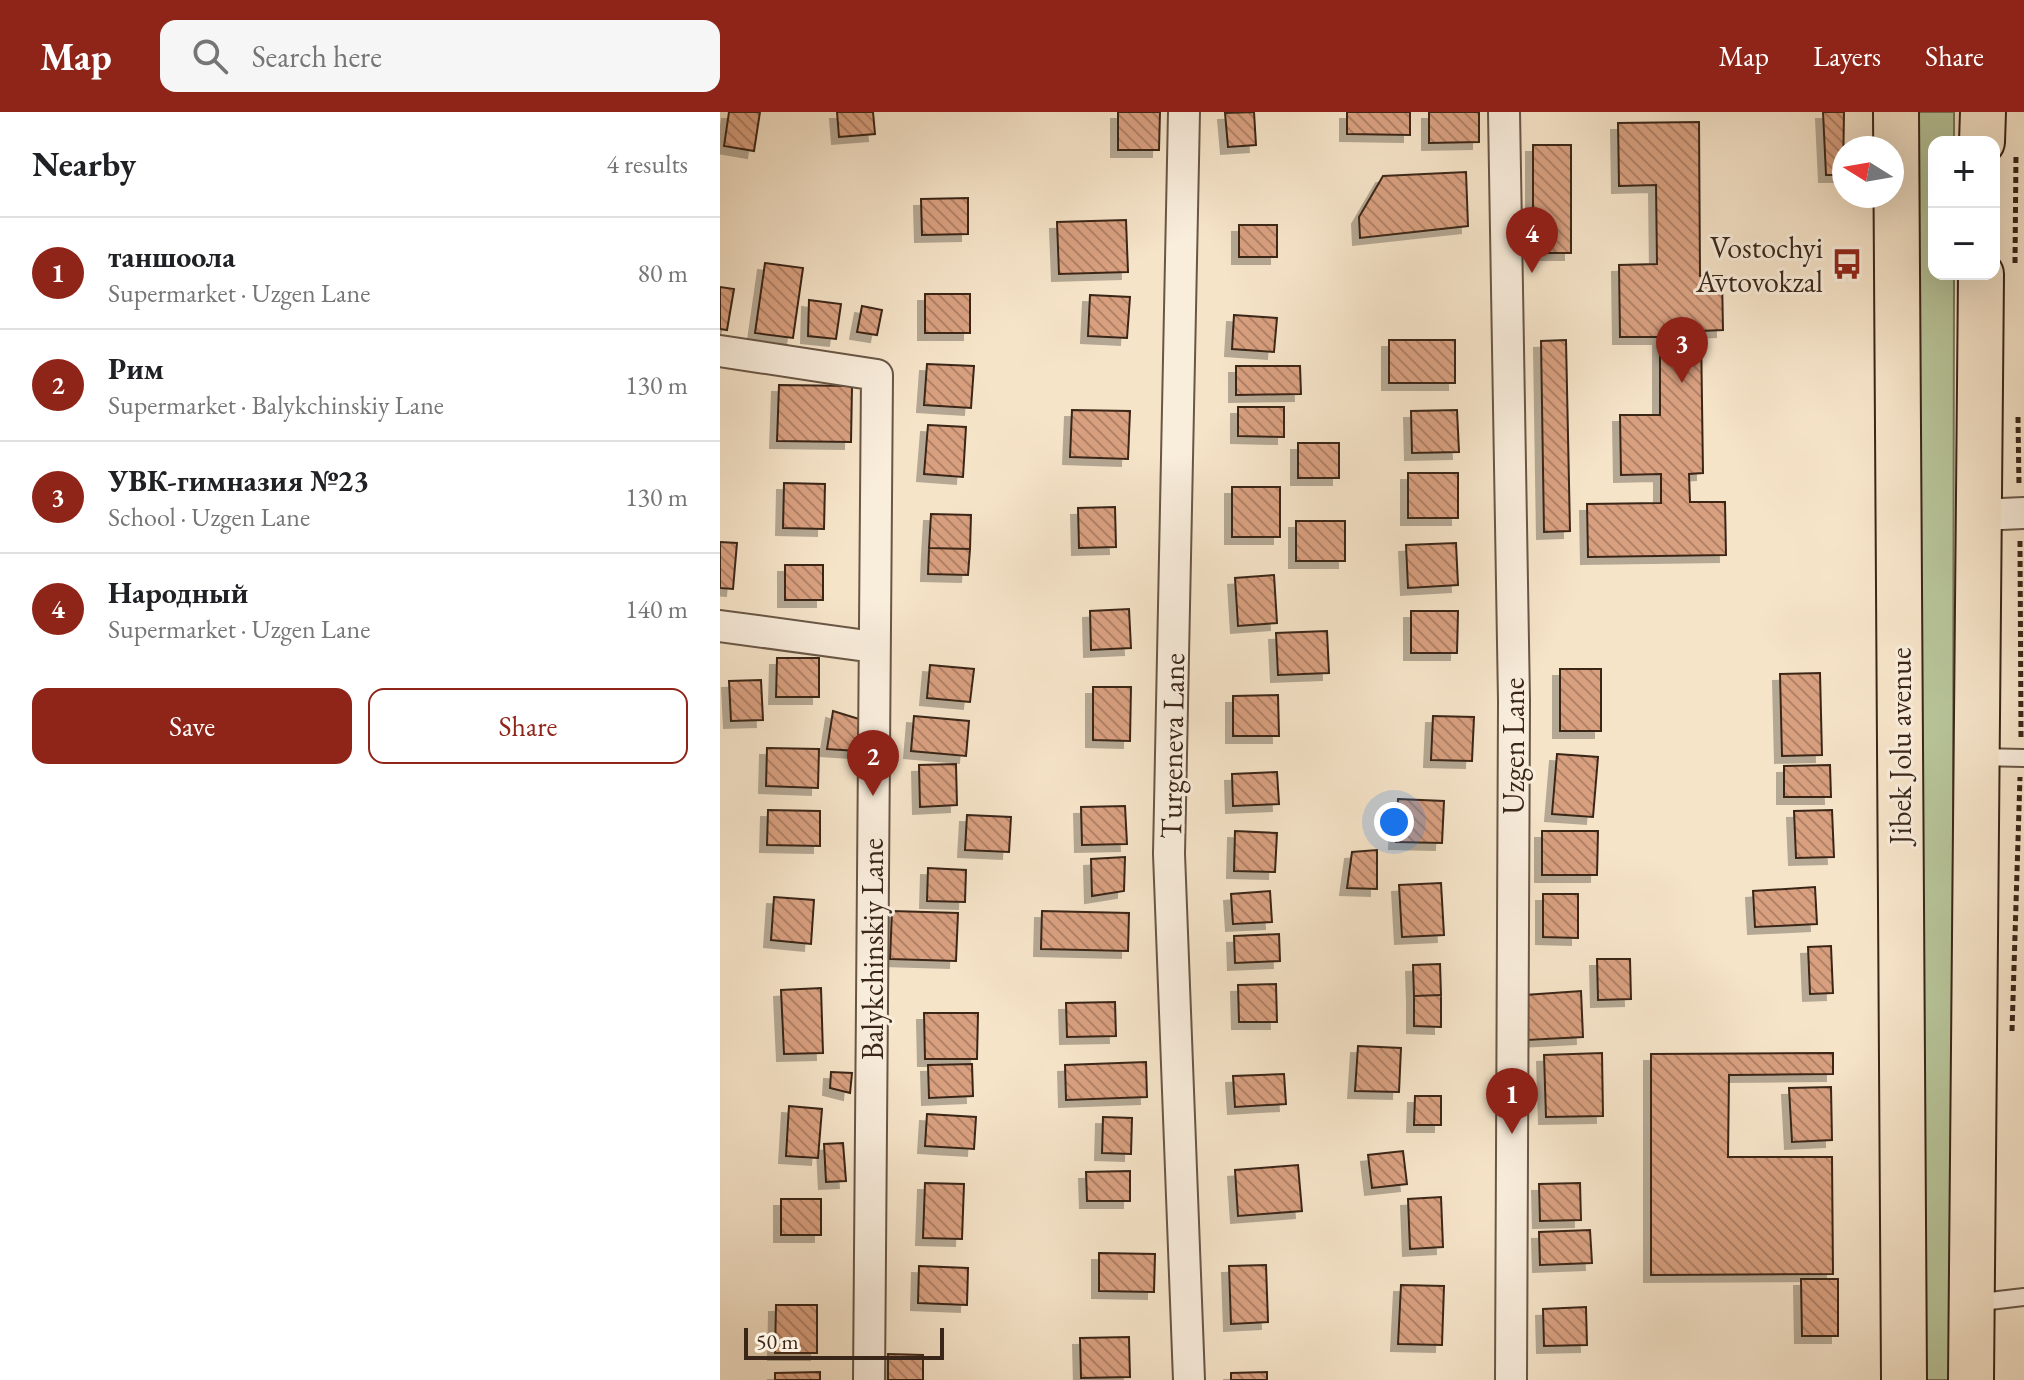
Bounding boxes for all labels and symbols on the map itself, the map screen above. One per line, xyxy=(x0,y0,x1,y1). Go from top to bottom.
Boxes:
north arrow xyxy=(1832,136,1904,208)
pin: 4 xyxy=(1506,207,1558,273)
place label: Vostochyi Avtovokzal xyxy=(1695,228,1823,301)
bus stop icon: Vostochyi Avtovokzal xyxy=(1830,247,1864,281)
pin: 3 xyxy=(1656,317,1708,383)
street label: Jibek Jolu avenue xyxy=(1881,647,1920,848)
street label: Turgeneva Lane xyxy=(1151,653,1193,839)
street label: Uzgen Lane xyxy=(1494,677,1533,815)
pin: 2 xyxy=(847,730,899,796)
your location xyxy=(1374,802,1414,842)
street label: Balykchinskiy Lane xyxy=(853,838,892,1060)
pin: 1 xyxy=(1486,1068,1538,1134)
scale bar xyxy=(744,1324,944,1360)

